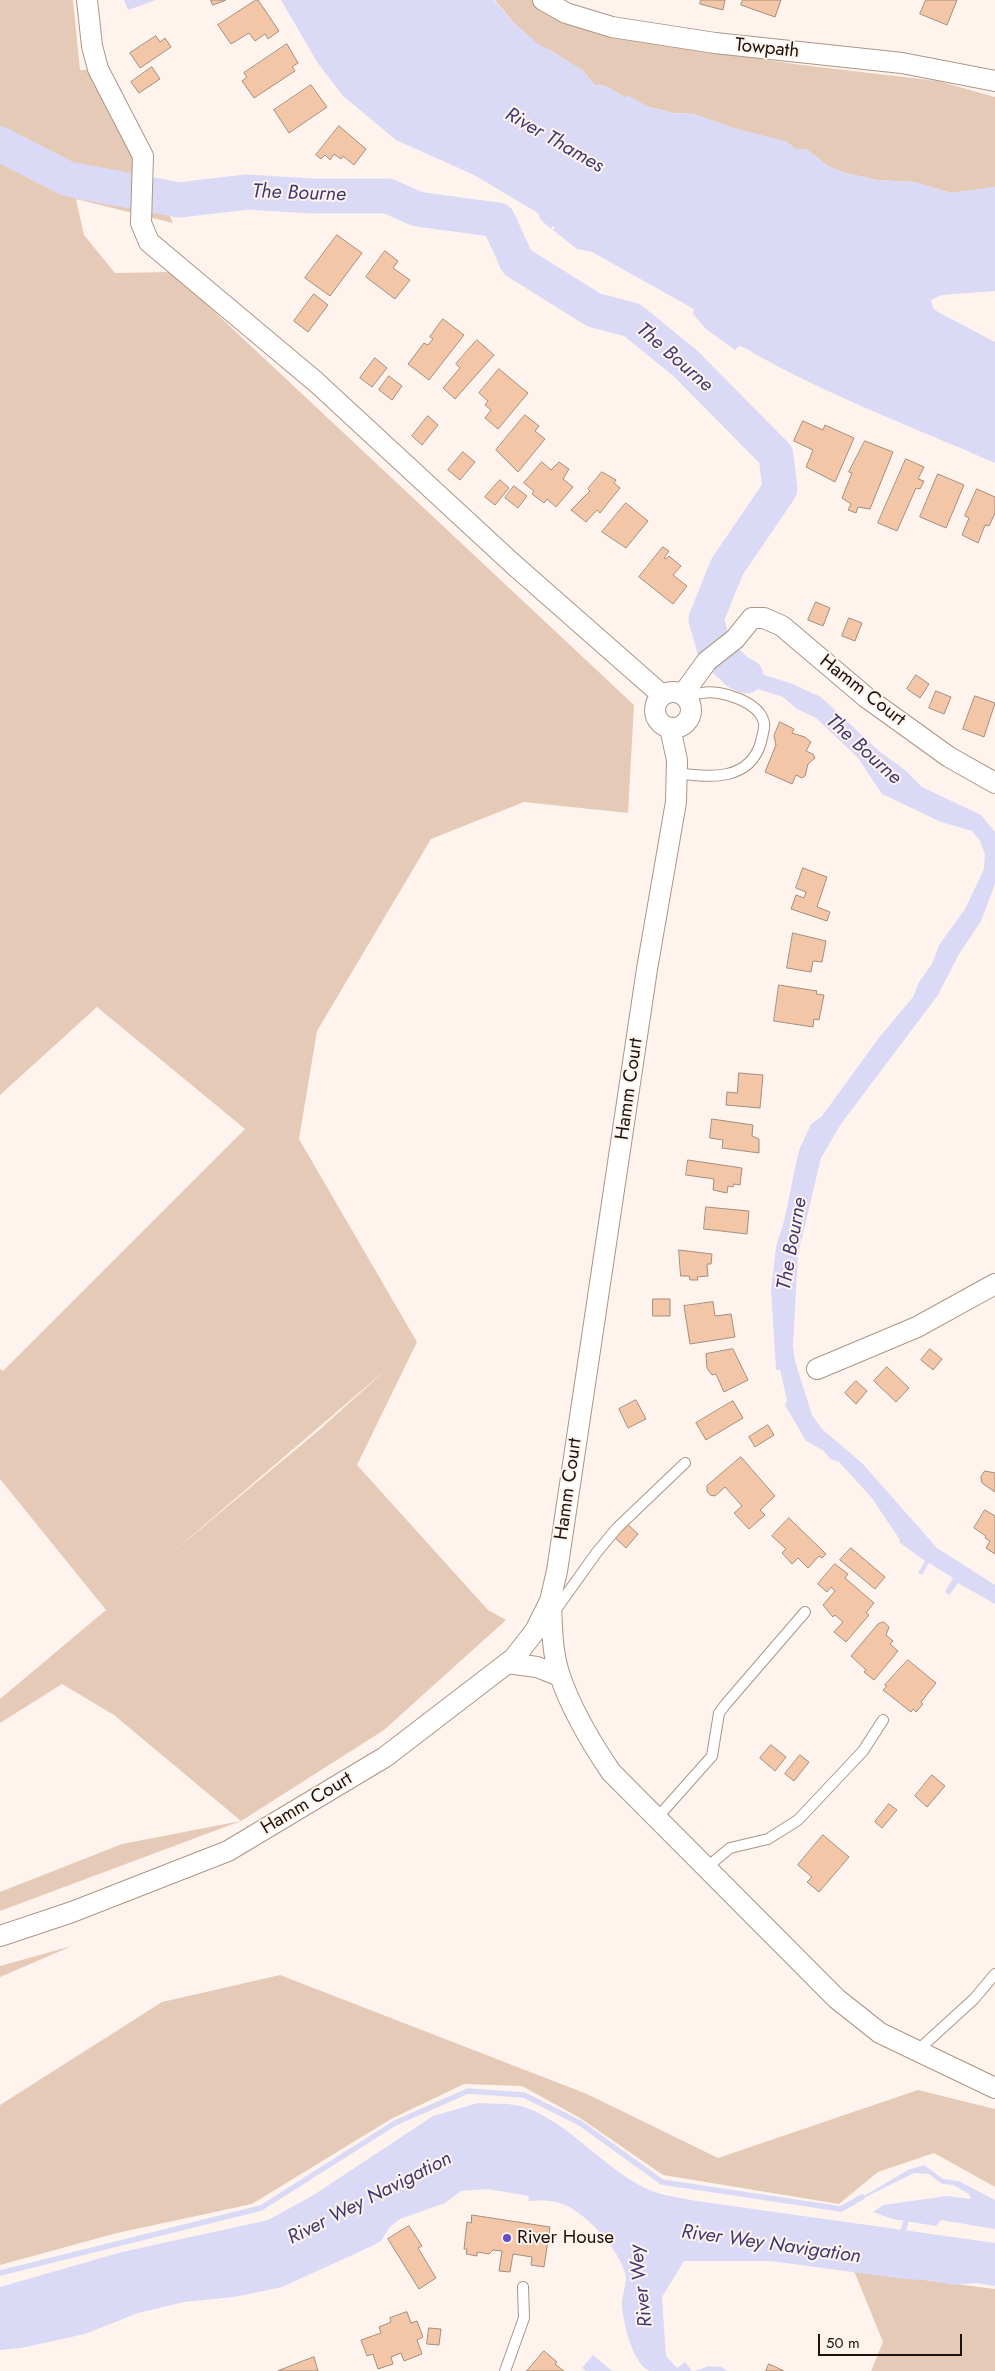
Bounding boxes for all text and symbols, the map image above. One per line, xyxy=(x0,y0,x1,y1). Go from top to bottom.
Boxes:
street label: Towpath xyxy=(734,34,800,64)
water label: River Thames xyxy=(500,103,608,179)
water label: The Bourne xyxy=(252,180,346,208)
water label: The Bourne xyxy=(631,318,717,398)
street label: Hamm Court xyxy=(815,650,909,732)
water label: The Bourne xyxy=(820,710,906,790)
street label: Hamm Court xyxy=(612,1037,648,1141)
water label: The Bourne xyxy=(773,1196,813,1292)
street label: Hamm Court xyxy=(551,1437,587,1541)
street label: Hamm Court xyxy=(257,1768,357,1840)
water label: River Wey Navigation xyxy=(284,2147,456,2251)
water label: River Wey Navigation xyxy=(680,2221,862,2269)
place label: River House xyxy=(517,2227,614,2249)
marker: River House xyxy=(501,2232,513,2244)
water label: River Wey xyxy=(625,2244,659,2328)
scale bar xyxy=(820,2324,964,2356)
text: 50 m xyxy=(826,2332,860,2354)

